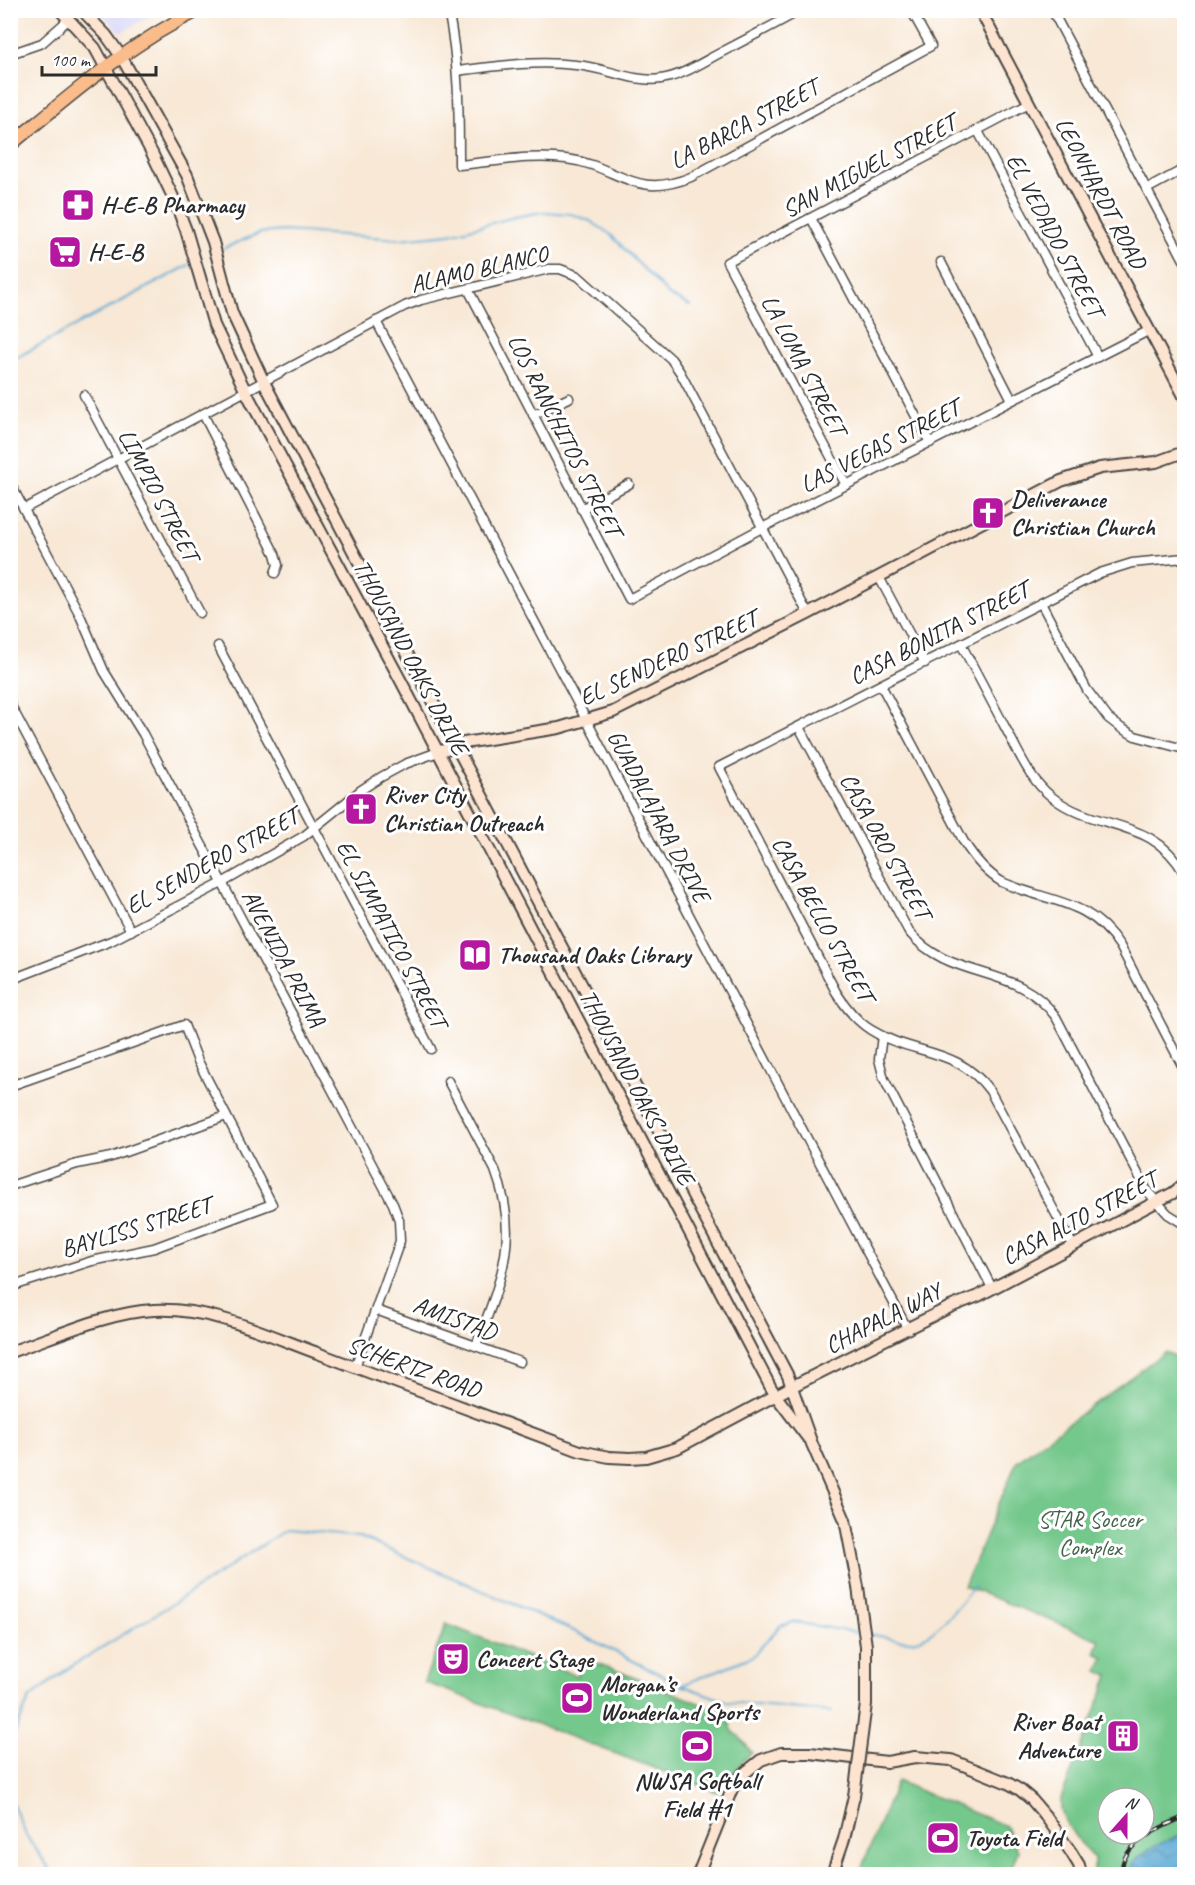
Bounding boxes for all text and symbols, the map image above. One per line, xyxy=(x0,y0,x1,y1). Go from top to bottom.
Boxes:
scale bar xyxy=(42,39,156,77)
text: 100 m xyxy=(51,49,92,71)
street label: LA BARCA STREET xyxy=(665,69,829,176)
street label: SAN MIGUEL STREET xyxy=(777,105,966,224)
street label: LEONHARDT ROAD xyxy=(1049,112,1154,276)
street label: EL VEDADO STREET xyxy=(1000,149,1113,327)
pharmacy icon: H-E-B Pharmacy xyxy=(60,187,96,223)
place label: H-E-B Pharmacy xyxy=(101,190,246,220)
supermarket icon: H-E-B xyxy=(47,234,83,270)
place label: H-E-B xyxy=(88,237,145,267)
street label: ALAMO BLANCO xyxy=(408,238,552,299)
street label: LA LOMA STREET xyxy=(755,290,856,445)
street label: LOS RANCHITOS STREET xyxy=(501,329,632,546)
street label: LAS VEGAS STREET xyxy=(795,390,970,499)
street label: LIMPIO STREET xyxy=(112,424,209,571)
place label: Deliverance Christian Church xyxy=(1011,484,1156,542)
church icon: Deliverance Christian Church xyxy=(970,495,1006,531)
street label: THOUSAND OAKS DRIVE xyxy=(347,554,477,763)
street label: CASA BONITA STREET xyxy=(844,572,1039,691)
street label: EL SENDERO STREET xyxy=(574,601,767,712)
street label: GUADALAJARA DRIVE xyxy=(601,725,718,910)
street label: CASA ORO STREET xyxy=(833,768,941,929)
place label: River City Christian Outreach xyxy=(384,780,544,838)
church icon: River City Christian Outreach xyxy=(343,791,379,827)
street label: EL SENDERO STREET xyxy=(120,798,309,921)
street label: CASA BELLO STREET xyxy=(765,831,884,1012)
street label: EL SIMPATICO STREET xyxy=(330,835,456,1037)
street label: AVENIDA PRIMA xyxy=(235,884,333,1033)
library icon: Thousand Oaks Library xyxy=(457,937,493,973)
place label: Thousand Oaks Library xyxy=(498,940,693,970)
street label: THOUSAND OAKS DRIVE xyxy=(573,984,703,1193)
street label: CASA ALTO STREET xyxy=(996,1162,1167,1271)
street label: BAYLISS STREET xyxy=(57,1188,220,1264)
street label: CHAPALA WAY xyxy=(820,1275,949,1360)
street label: AMISTAD xyxy=(409,1289,503,1348)
street label: SCHERTZ ROAD xyxy=(343,1329,487,1406)
park label: STAR Soccer Complex xyxy=(1038,1504,1145,1562)
theatre icon: Concert Stage xyxy=(435,1641,471,1677)
place label: Concert Stage xyxy=(476,1644,595,1674)
place label: Morgan’s Wonderland Sports xyxy=(600,1669,761,1727)
sports icon: Morgan’s Wonderland Sports xyxy=(559,1680,595,1716)
place label: River Boat Adventure xyxy=(1012,1707,1104,1765)
building icon: River Boat Adventure xyxy=(1105,1718,1141,1754)
sports icon: NWSA Softball Field #1 xyxy=(679,1728,715,1764)
place label: NWSA Softball Field #1 xyxy=(635,1766,764,1824)
north arrow xyxy=(1096,1786,1156,1846)
text: N xyxy=(1123,1792,1142,1815)
sports icon: Toyota Field xyxy=(925,1820,961,1856)
place label: Toyota Field xyxy=(966,1823,1066,1853)

